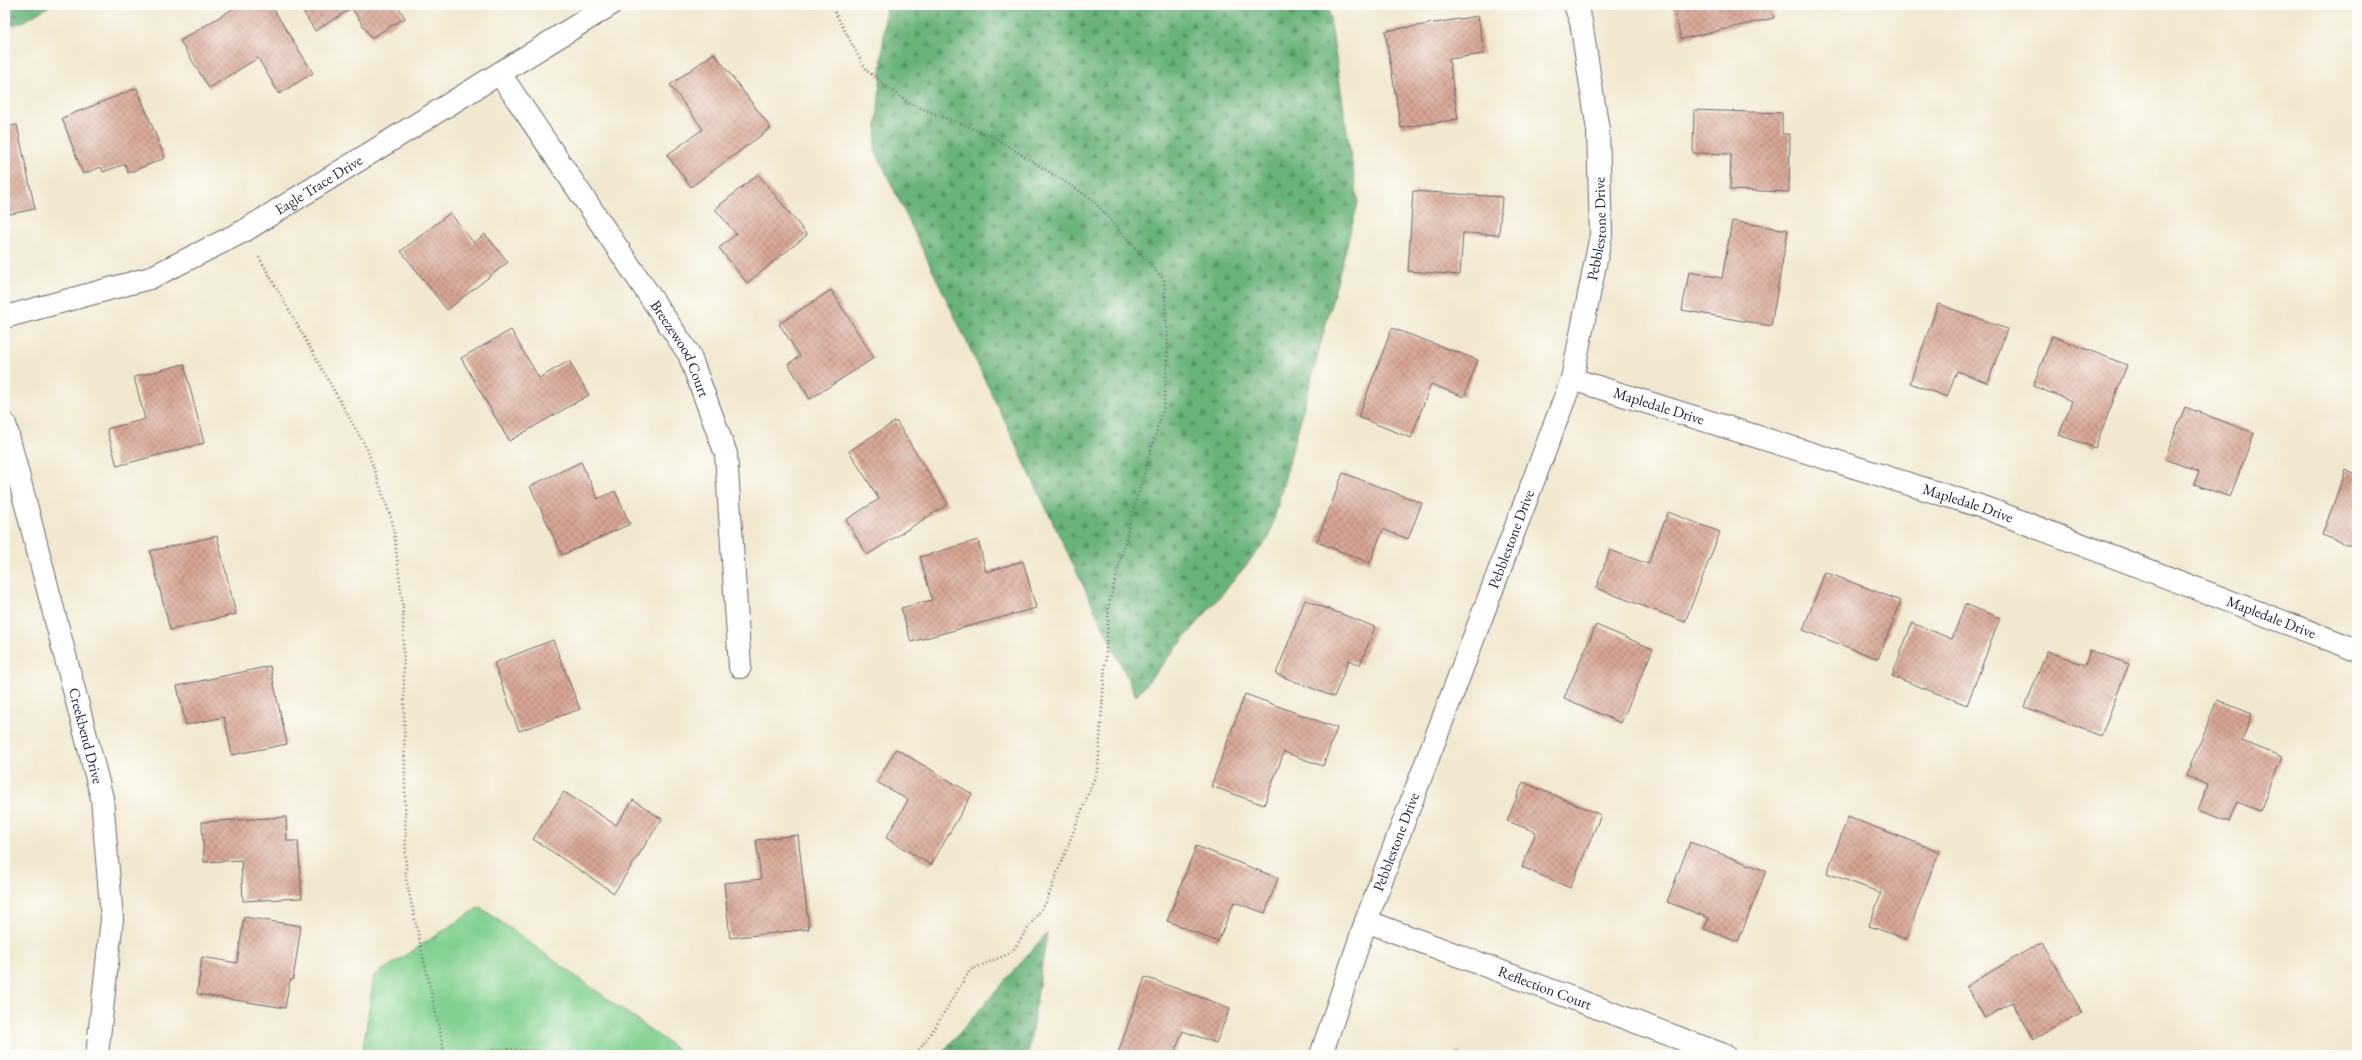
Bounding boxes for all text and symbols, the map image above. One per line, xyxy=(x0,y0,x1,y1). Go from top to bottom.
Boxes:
street label: Eagle Trace Drive xyxy=(271,150,366,219)
street label: Pebblestone Drive xyxy=(1582,177,1610,282)
street label: Breezewood Court xyxy=(646,296,714,400)
street label: Mapledale Drive xyxy=(1611,383,1707,429)
street label: Mapledale Drive xyxy=(1921,479,2016,527)
street label: Pebblestone Drive xyxy=(1483,487,1538,591)
street label: Mapledale Drive xyxy=(2224,591,2319,642)
street label: Creekbend Drive xyxy=(65,686,108,786)
street label: Pebblestone Drive xyxy=(1368,790,1423,894)
street label: Reflection Court xyxy=(1496,961,1595,1014)

